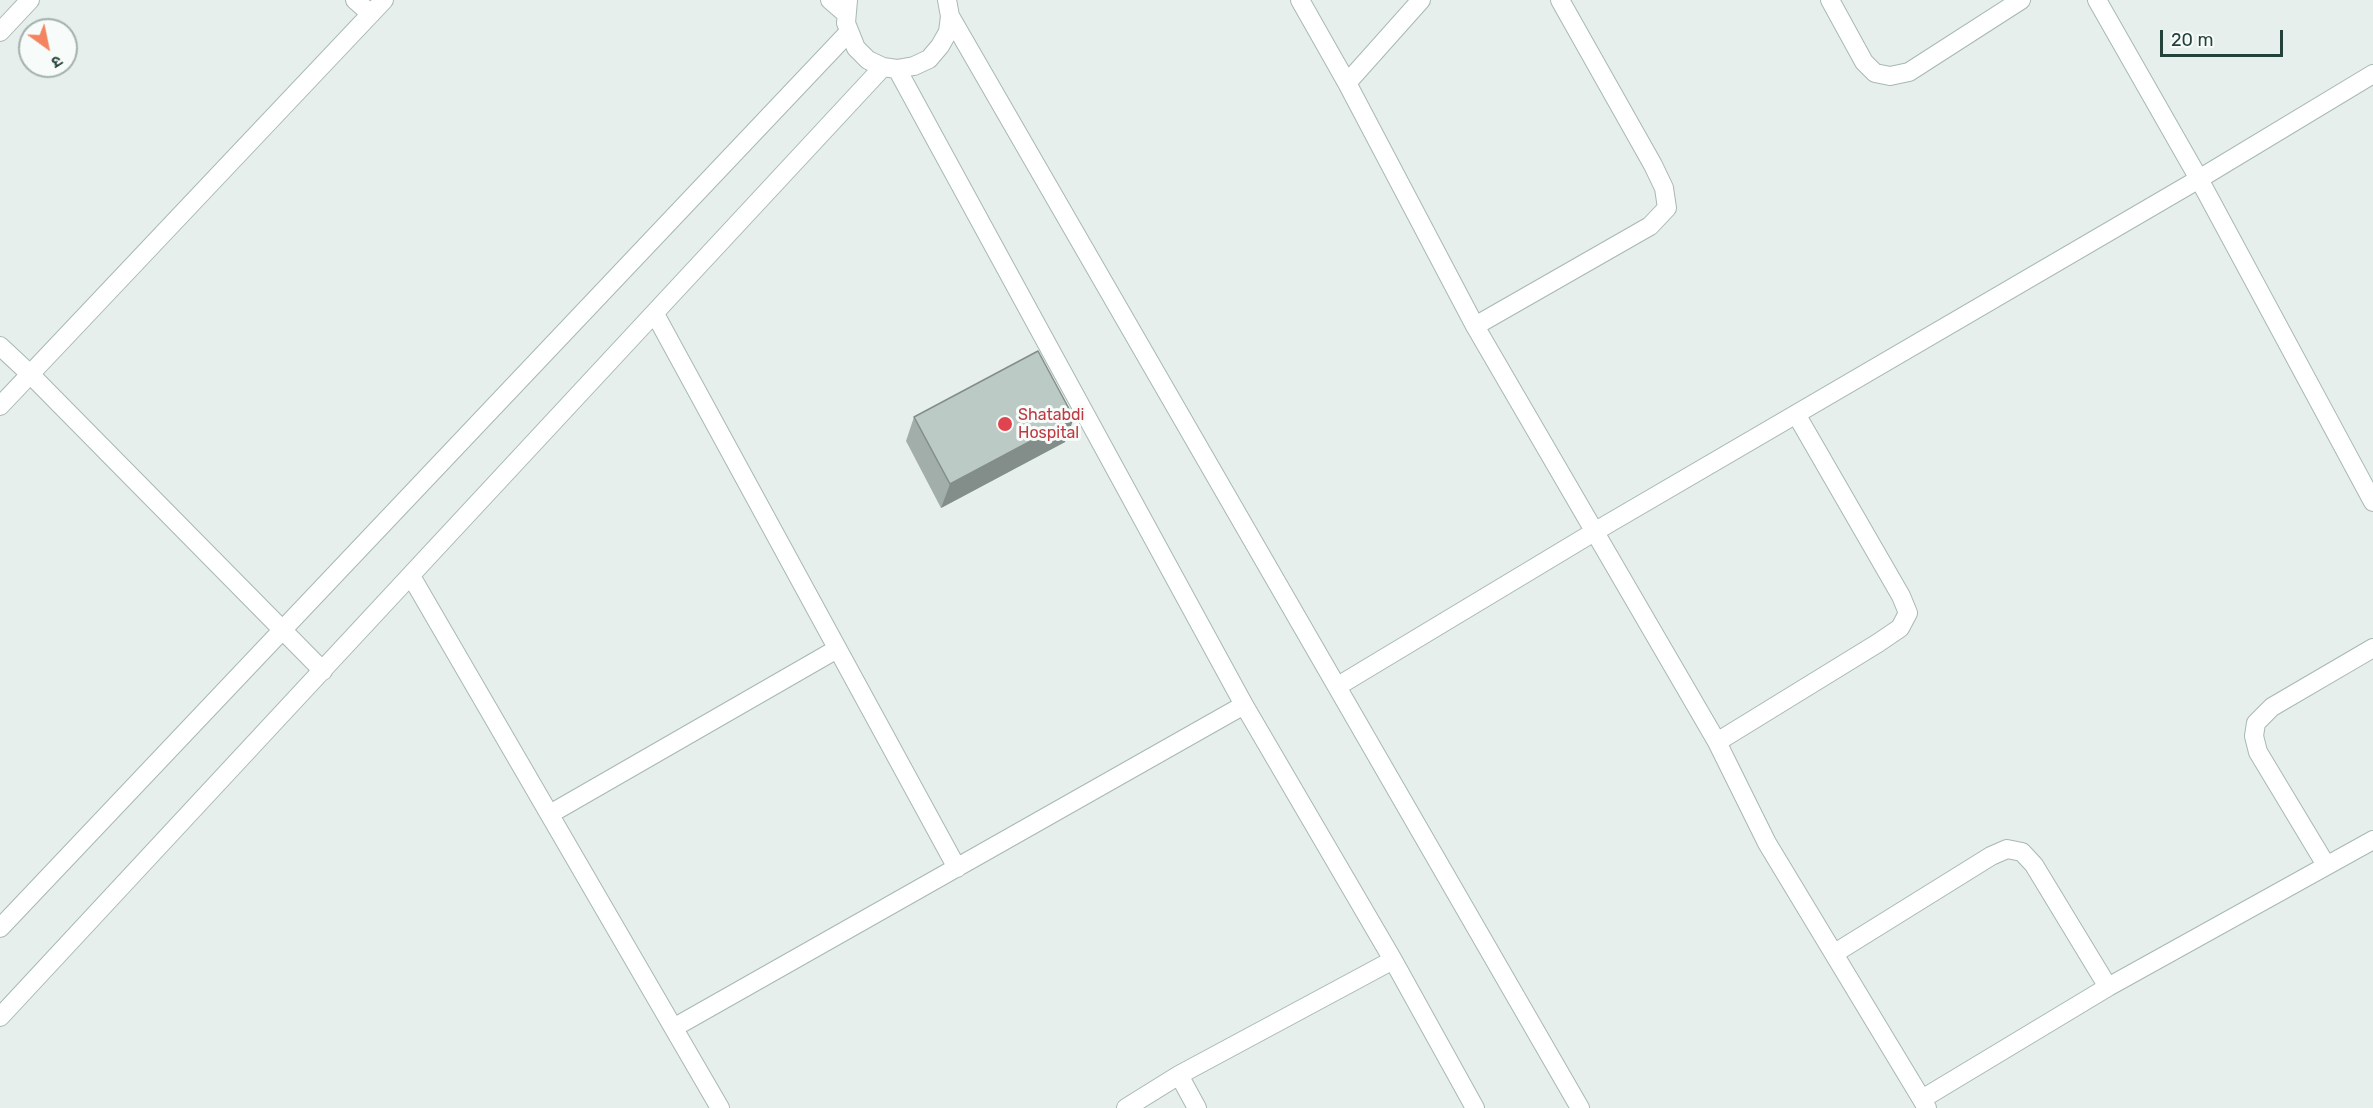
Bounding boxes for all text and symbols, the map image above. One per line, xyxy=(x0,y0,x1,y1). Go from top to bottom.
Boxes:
north arrow xyxy=(18,18,78,78)
scale bar xyxy=(2163,18,2286,56)
text: 20 m xyxy=(2171,29,2213,51)
text: उ xyxy=(48,51,66,72)
place label: Shatabdi Hospital xyxy=(1018,405,1084,443)
marker: Shatabdi Hospital xyxy=(996,415,1014,433)

